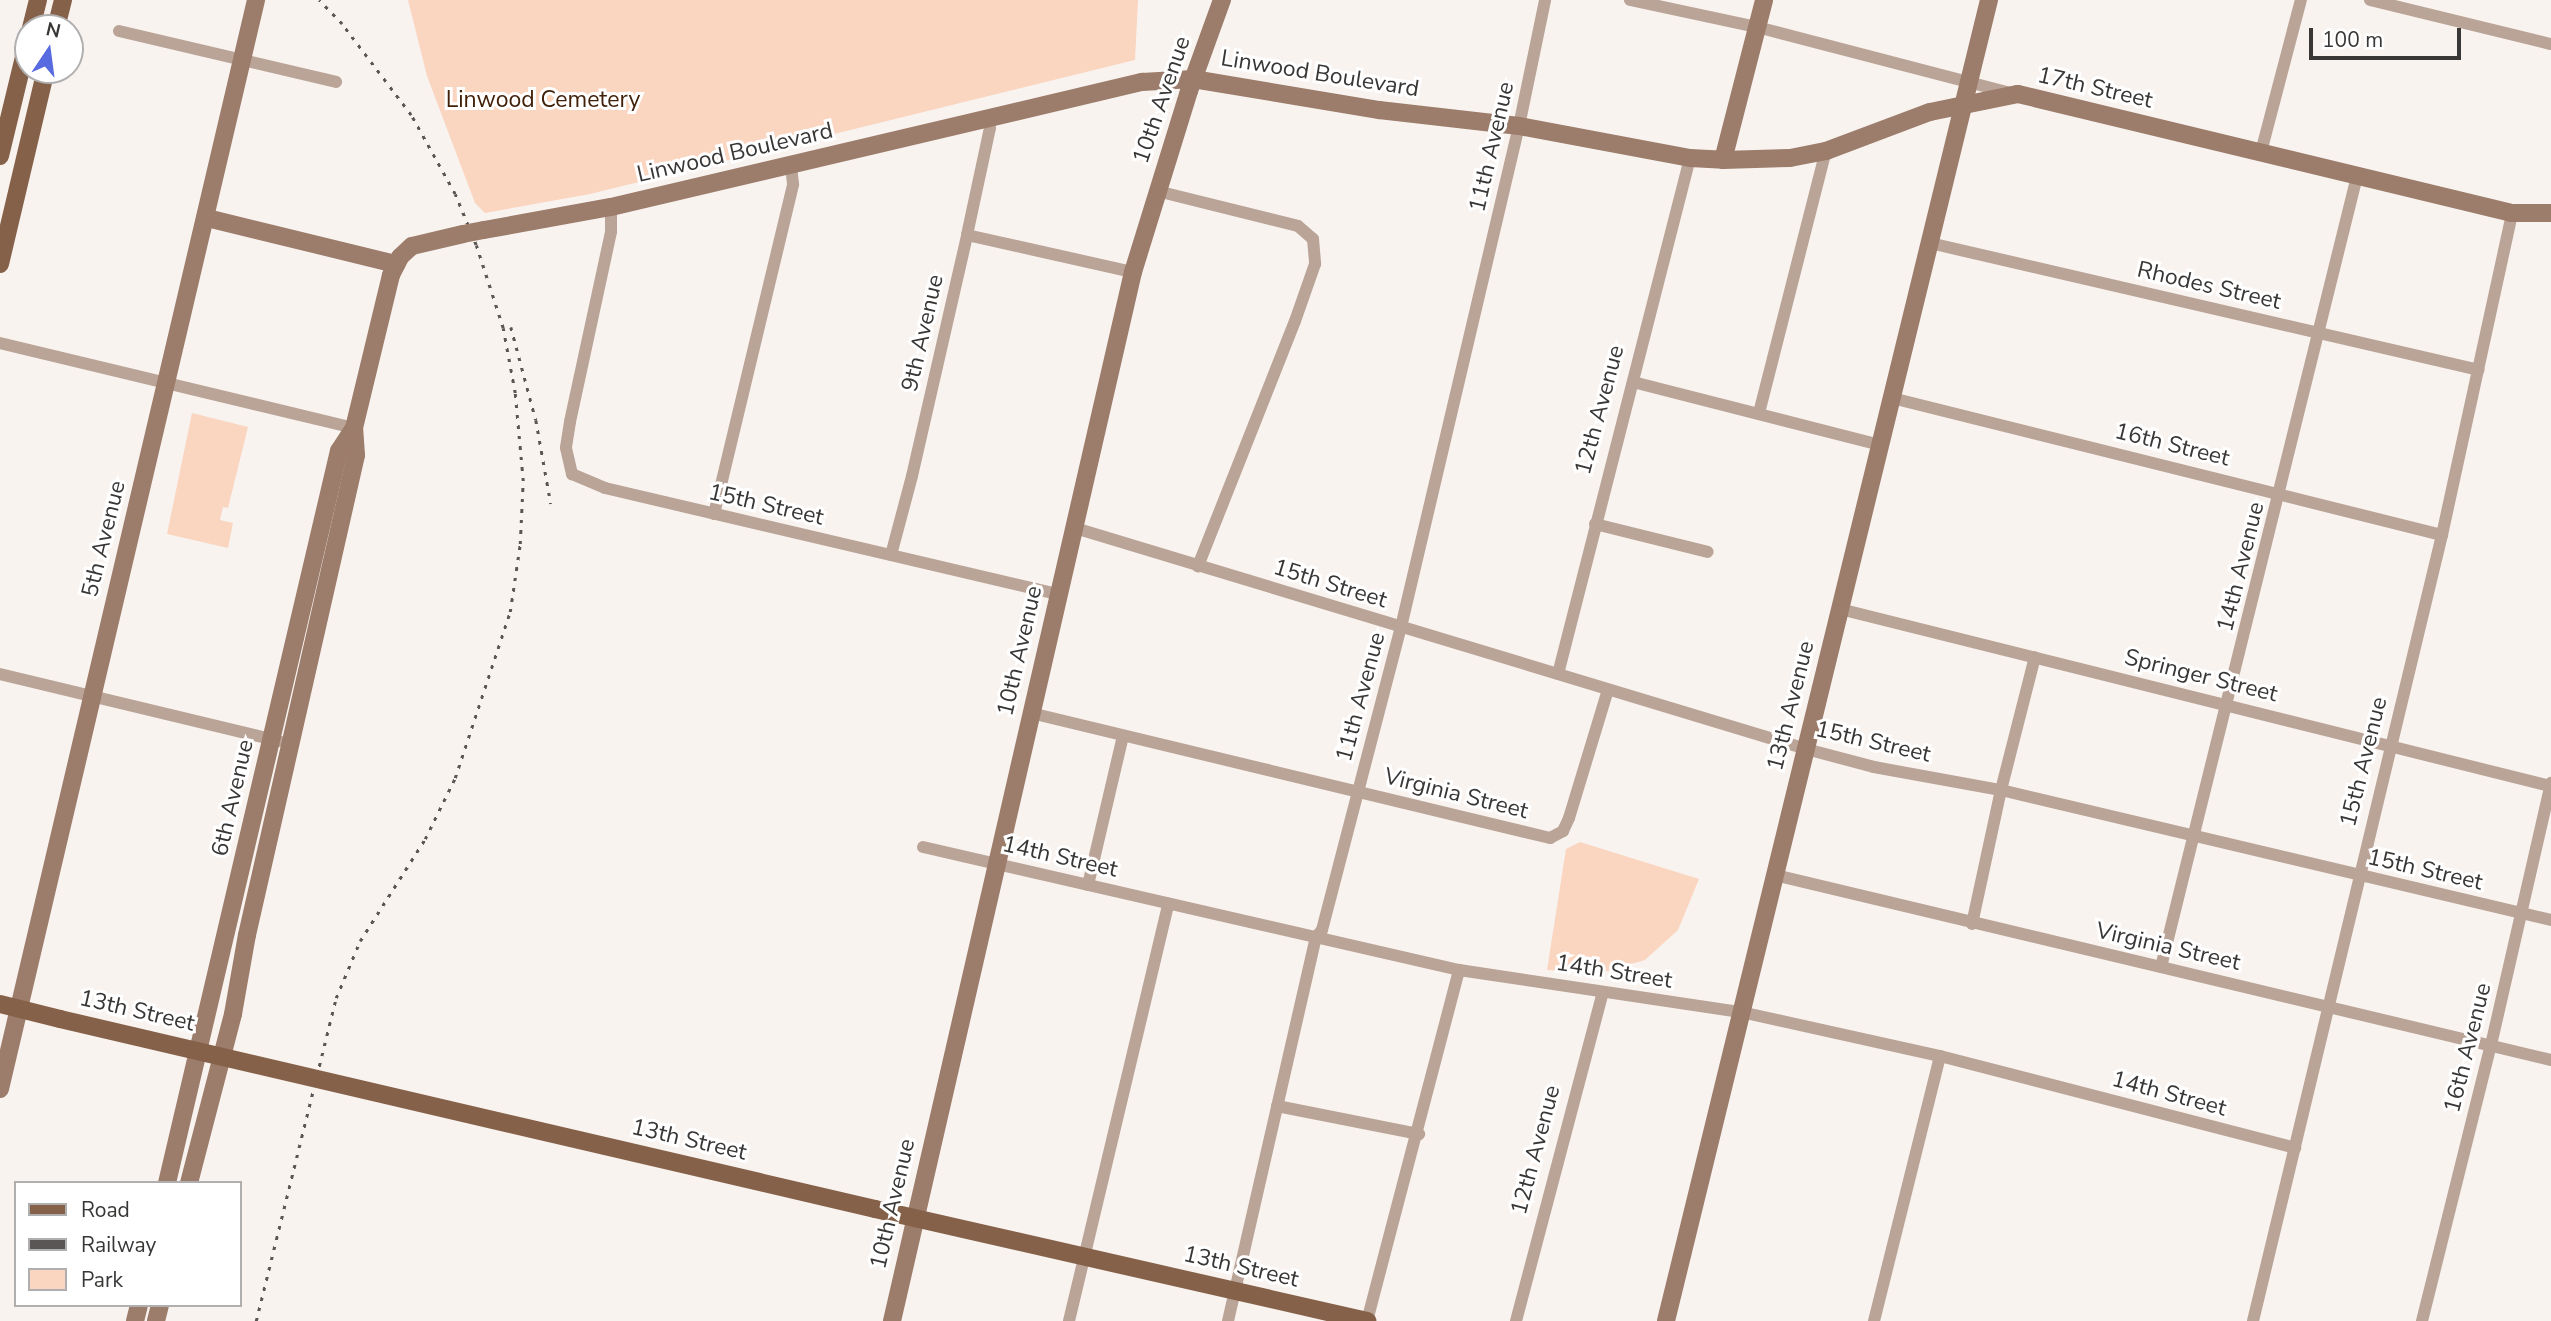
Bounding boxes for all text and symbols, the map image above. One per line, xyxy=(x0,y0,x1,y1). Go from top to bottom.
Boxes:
north arrow xyxy=(14,14,84,84)
scale bar xyxy=(2313,14,2465,58)
text: N xyxy=(43,16,63,45)
text: 100 m xyxy=(2322,26,2383,54)
street label: 10th Avenue xyxy=(1127,33,1197,167)
street label: Linwood Boulevard xyxy=(1219,45,1421,103)
street label: 17th Street xyxy=(2035,61,2155,115)
street label: 11th Avenue xyxy=(1464,79,1520,215)
park label: Linwood Cemetery xyxy=(446,86,640,114)
street label: Linwood Boulevard xyxy=(634,117,836,189)
street label: Rhodes Street xyxy=(2134,256,2284,316)
street label: 9th Avenue xyxy=(896,272,950,394)
street label: 12th Avenue xyxy=(1569,342,1631,478)
street label: 16th Street xyxy=(2112,417,2232,473)
street label: 5th Avenue xyxy=(76,478,132,600)
street label: 15th Street xyxy=(706,478,826,532)
street label: 14th Avenue xyxy=(2212,499,2270,635)
street label: 15th Street xyxy=(1270,554,1390,614)
street label: 10th Avenue xyxy=(992,583,1048,719)
street label: 11th Avenue xyxy=(1330,629,1392,765)
street label: 13th Avenue xyxy=(1762,638,1820,774)
street label: Springer Street xyxy=(2122,644,2280,708)
street label: 15th Avenue xyxy=(2335,694,2393,830)
street label: 15th Street xyxy=(1813,715,1933,769)
street label: 6th Avenue xyxy=(206,737,260,859)
street label: Virginia Street xyxy=(1381,763,1531,825)
street label: 14th Street xyxy=(1000,830,1120,884)
street label: 15th Street xyxy=(2365,843,2485,897)
street label: Virginia Street xyxy=(2093,917,2243,977)
street label: 14th Street xyxy=(1554,949,1674,995)
street label: 16th Avenue xyxy=(2439,980,2497,1116)
street label: 13th Street xyxy=(77,984,197,1038)
street label: 14th Street xyxy=(2109,1065,2229,1123)
street label: 12th Avenue xyxy=(1505,1082,1567,1218)
street label: 13th Street xyxy=(629,1113,749,1167)
street label: 10th Avenue xyxy=(865,1136,921,1272)
legend xyxy=(14,1181,242,1307)
text: Road xyxy=(81,1196,130,1224)
text: Railway xyxy=(81,1231,156,1259)
street label: 13th Street xyxy=(1181,1240,1301,1294)
text: Park xyxy=(81,1266,123,1294)

